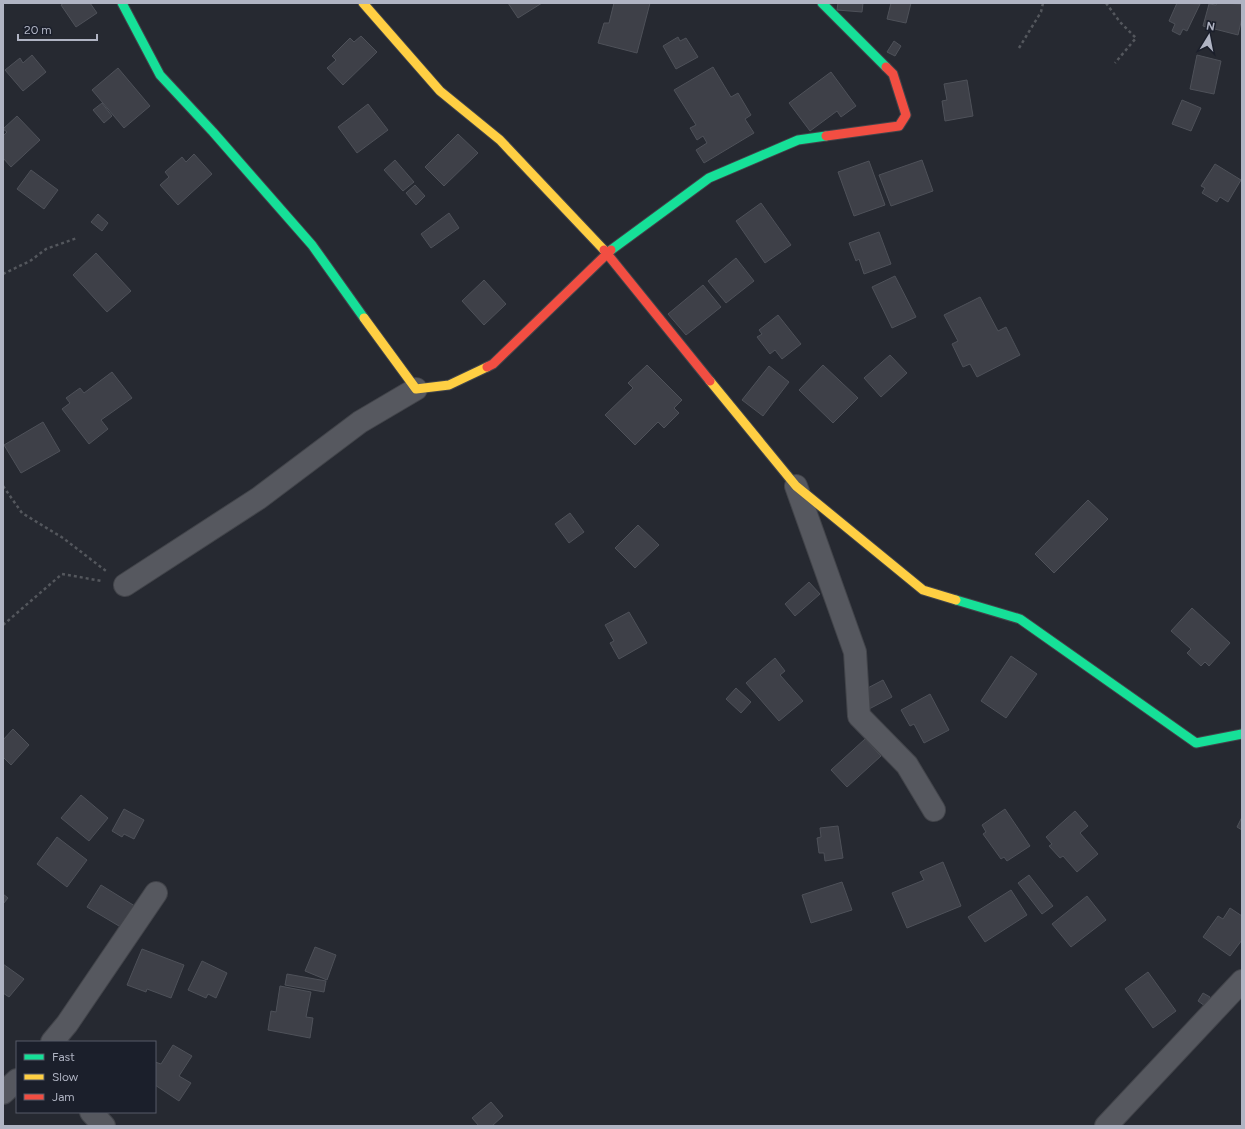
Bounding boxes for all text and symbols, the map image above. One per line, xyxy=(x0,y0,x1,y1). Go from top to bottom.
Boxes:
scale bar xyxy=(18,16,97,42)
north arrow xyxy=(1189,16,1229,56)
text: N xyxy=(1205,20,1216,34)
text: 20 m xyxy=(24,23,52,37)
legend xyxy=(16,1041,156,1113)
text: Fast xyxy=(52,1050,75,1064)
text: Slow xyxy=(52,1070,79,1084)
text: Jam xyxy=(52,1090,75,1104)

